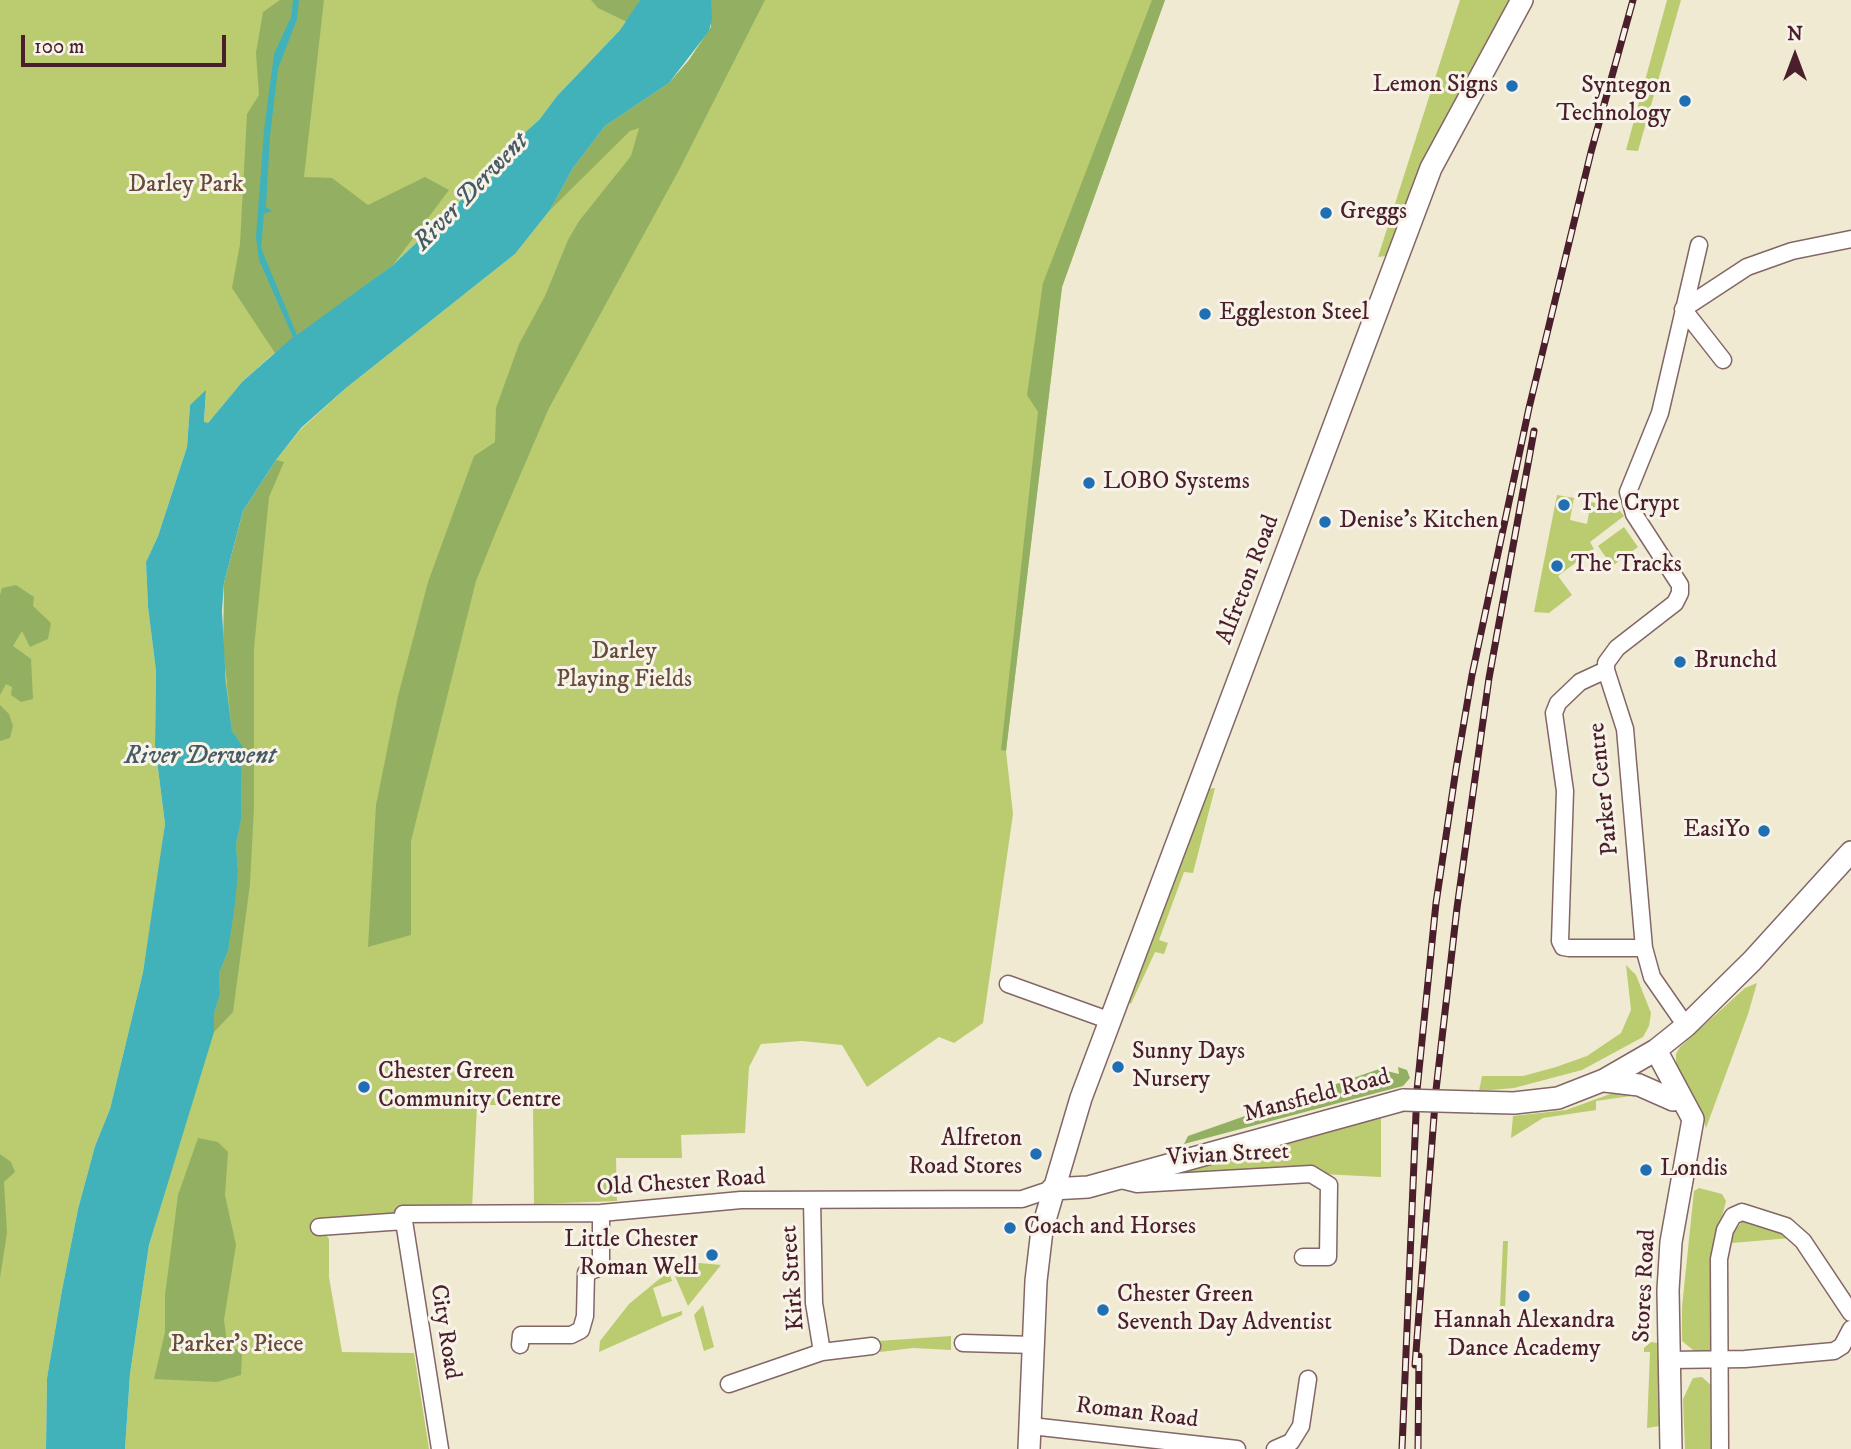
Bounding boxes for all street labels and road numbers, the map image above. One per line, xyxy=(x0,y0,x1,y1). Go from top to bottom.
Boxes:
street label: Alfreton Road xyxy=(1211,511,1287,649)
street label: Parker Centre xyxy=(1584,721,1626,857)
street label: Mansfield Road xyxy=(1241,1064,1393,1130)
street label: Vivian Street xyxy=(1166,1138,1290,1174)
street label: Old Chester Road xyxy=(596,1164,766,1204)
street label: Kirk Street xyxy=(776,1224,812,1332)
street label: Stores Road xyxy=(1629,1229,1663,1343)
street label: City Road xyxy=(422,1282,466,1382)
street label: Roman Road xyxy=(1074,1392,1200,1436)

